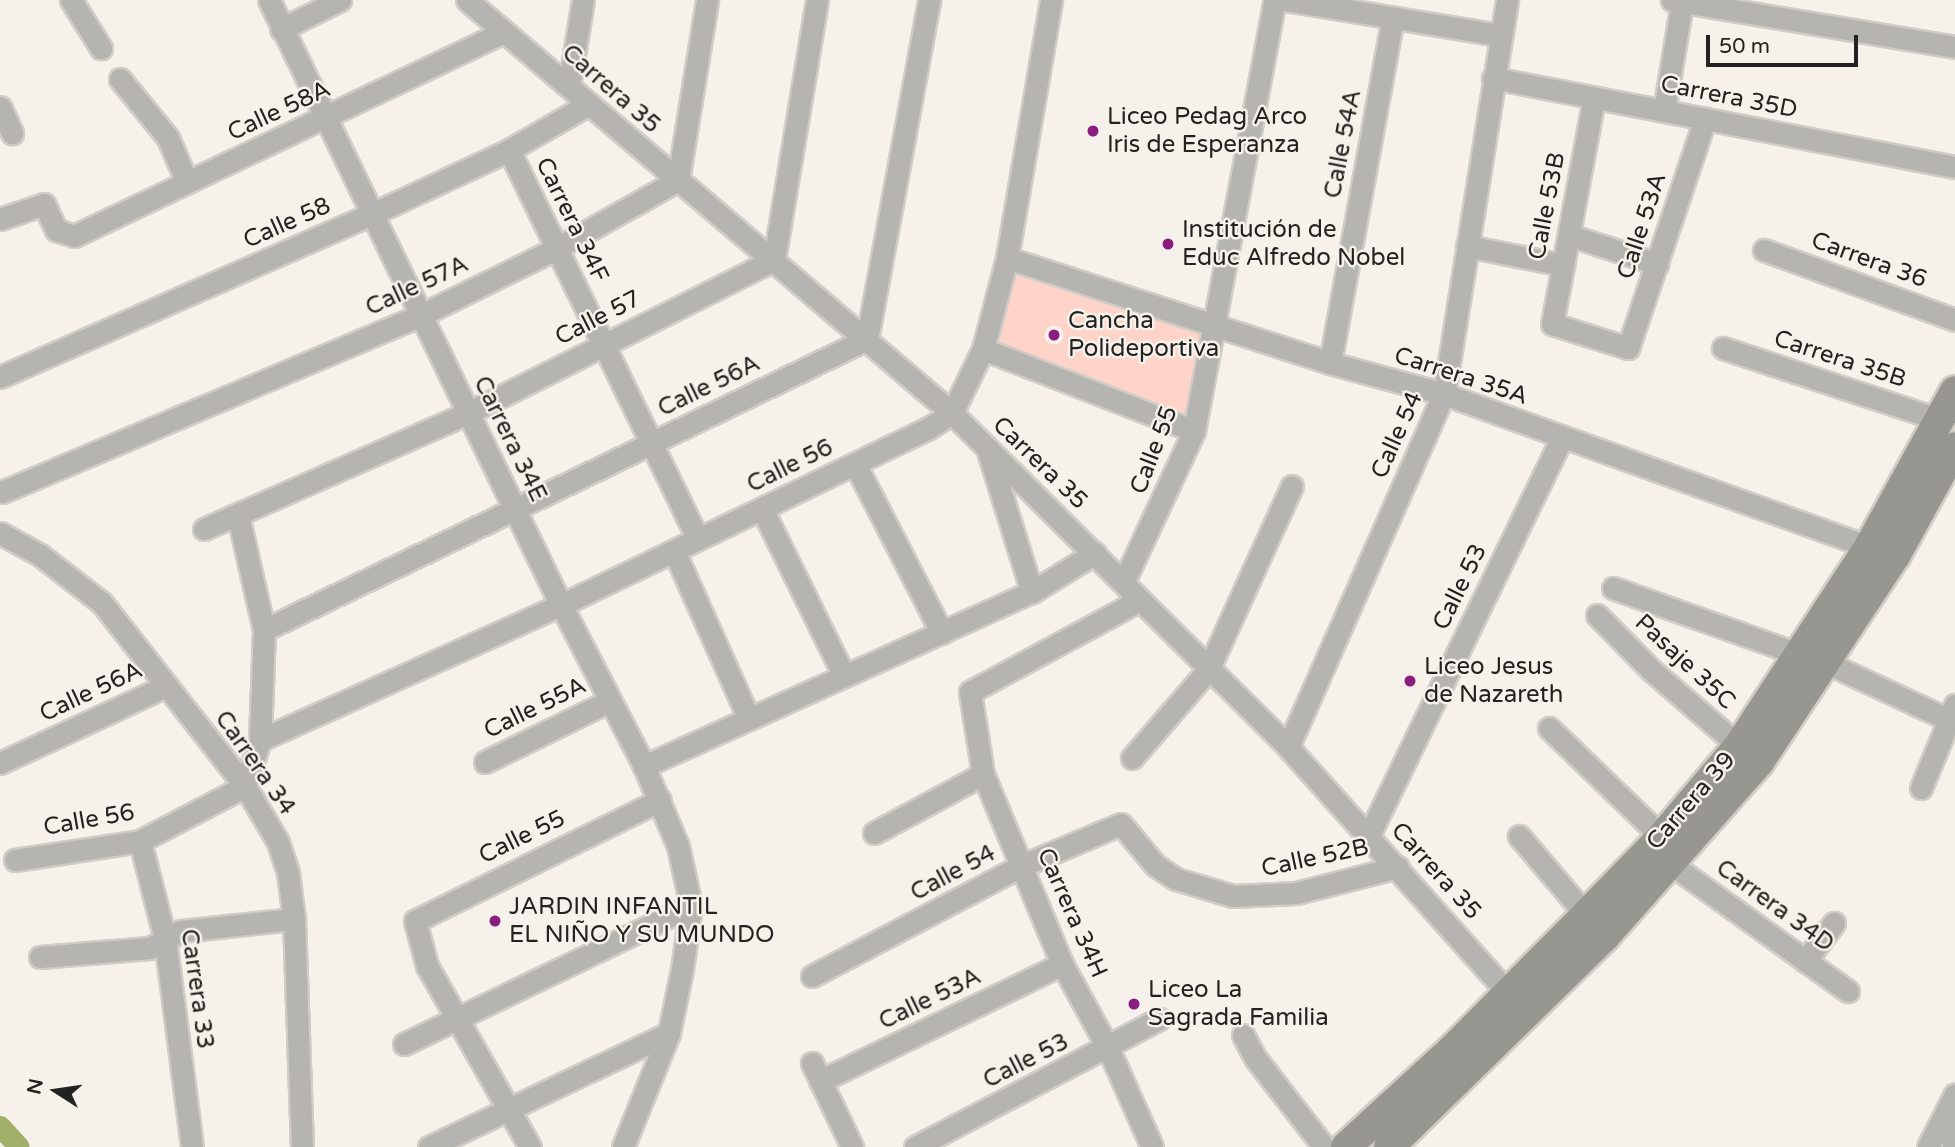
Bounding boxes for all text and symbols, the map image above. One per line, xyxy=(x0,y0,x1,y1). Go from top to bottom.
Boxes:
scale bar xyxy=(1710,21,1862,65)
text: 50 m xyxy=(1719,34,1770,59)
street label: Carrera 35 xyxy=(556,38,666,140)
street label: Carrera 35D xyxy=(1658,70,1800,124)
street label: Calle 58A xyxy=(223,75,335,147)
street label: Calle 54A xyxy=(1318,87,1368,201)
place label: Liceo Pedag Arco Iris de Esperanza xyxy=(1107,103,1307,159)
marker: Liceo Pedag Arco Iris de Esperanza xyxy=(1085,123,1101,139)
street label: Calle 53B xyxy=(1522,150,1572,262)
street label: Carrera 34F xyxy=(529,153,615,287)
street label: Calle 53A xyxy=(1611,169,1673,283)
street label: Calle 58 xyxy=(239,191,335,255)
place label: Institución de Educ Alfredo Nobel xyxy=(1182,216,1405,272)
street label: Carrera 36 xyxy=(1807,226,1931,294)
marker: Institución de Educ Alfredo Nobel xyxy=(1160,236,1176,252)
street label: Calle 57A xyxy=(361,250,473,322)
street label: Calle 57 xyxy=(550,284,646,352)
place label: Cancha Polideportiva xyxy=(1068,307,1219,363)
street label: Carrera 35B xyxy=(1770,324,1910,394)
marker: Cancha Polideportiva xyxy=(1046,327,1062,343)
street label: Carrera 35A xyxy=(1391,341,1531,411)
street label: Calle 56A xyxy=(653,349,765,423)
street label: Carrera 34E xyxy=(467,372,553,506)
street label: Calle 54 xyxy=(1365,387,1429,483)
street label: Calle 55 xyxy=(1124,402,1184,498)
street label: Carrera 35 xyxy=(987,411,1093,515)
street label: Calle 56 xyxy=(742,433,838,499)
street label: Calle 53 xyxy=(1427,539,1493,635)
street label: Pasaje 35C xyxy=(1629,608,1741,716)
place label: Liceo Jesus de Nazareth xyxy=(1424,653,1563,709)
street label: Calle 56A xyxy=(35,656,147,728)
street label: Calle 55A xyxy=(479,671,591,745)
marker: Liceo Jesus de Nazareth xyxy=(1402,673,1418,689)
street label: Carrera 34 xyxy=(209,705,301,821)
street label: Carrera 39 xyxy=(1640,746,1742,856)
street label: Calle 56 xyxy=(41,798,137,842)
street label: Calle 55 xyxy=(474,804,570,870)
street label: Carrera 35 xyxy=(1385,816,1487,926)
street label: Calle 52B xyxy=(1259,833,1371,883)
street label: Calle 54 xyxy=(906,839,1000,907)
street label: Carrera 34H xyxy=(1031,844,1113,982)
street label: Carrera 34D xyxy=(1710,854,1840,958)
place label: JARDIN INFANTIL EL NIÑO Y SU MUNDO xyxy=(509,893,774,949)
marker: JARDIN INFANTIL EL NIÑO Y SU MUNDO xyxy=(487,913,503,929)
street label: Carrera 33 xyxy=(174,927,220,1051)
street label: Calle 53A xyxy=(874,962,986,1036)
place label: Liceo La Sagrada Familia xyxy=(1148,976,1329,1032)
marker: Liceo La Sagrada Familia xyxy=(1126,996,1142,1012)
street label: Calle 53 xyxy=(978,1027,1074,1095)
north arrow xyxy=(21,1056,91,1126)
text: N xyxy=(23,1077,48,1096)

